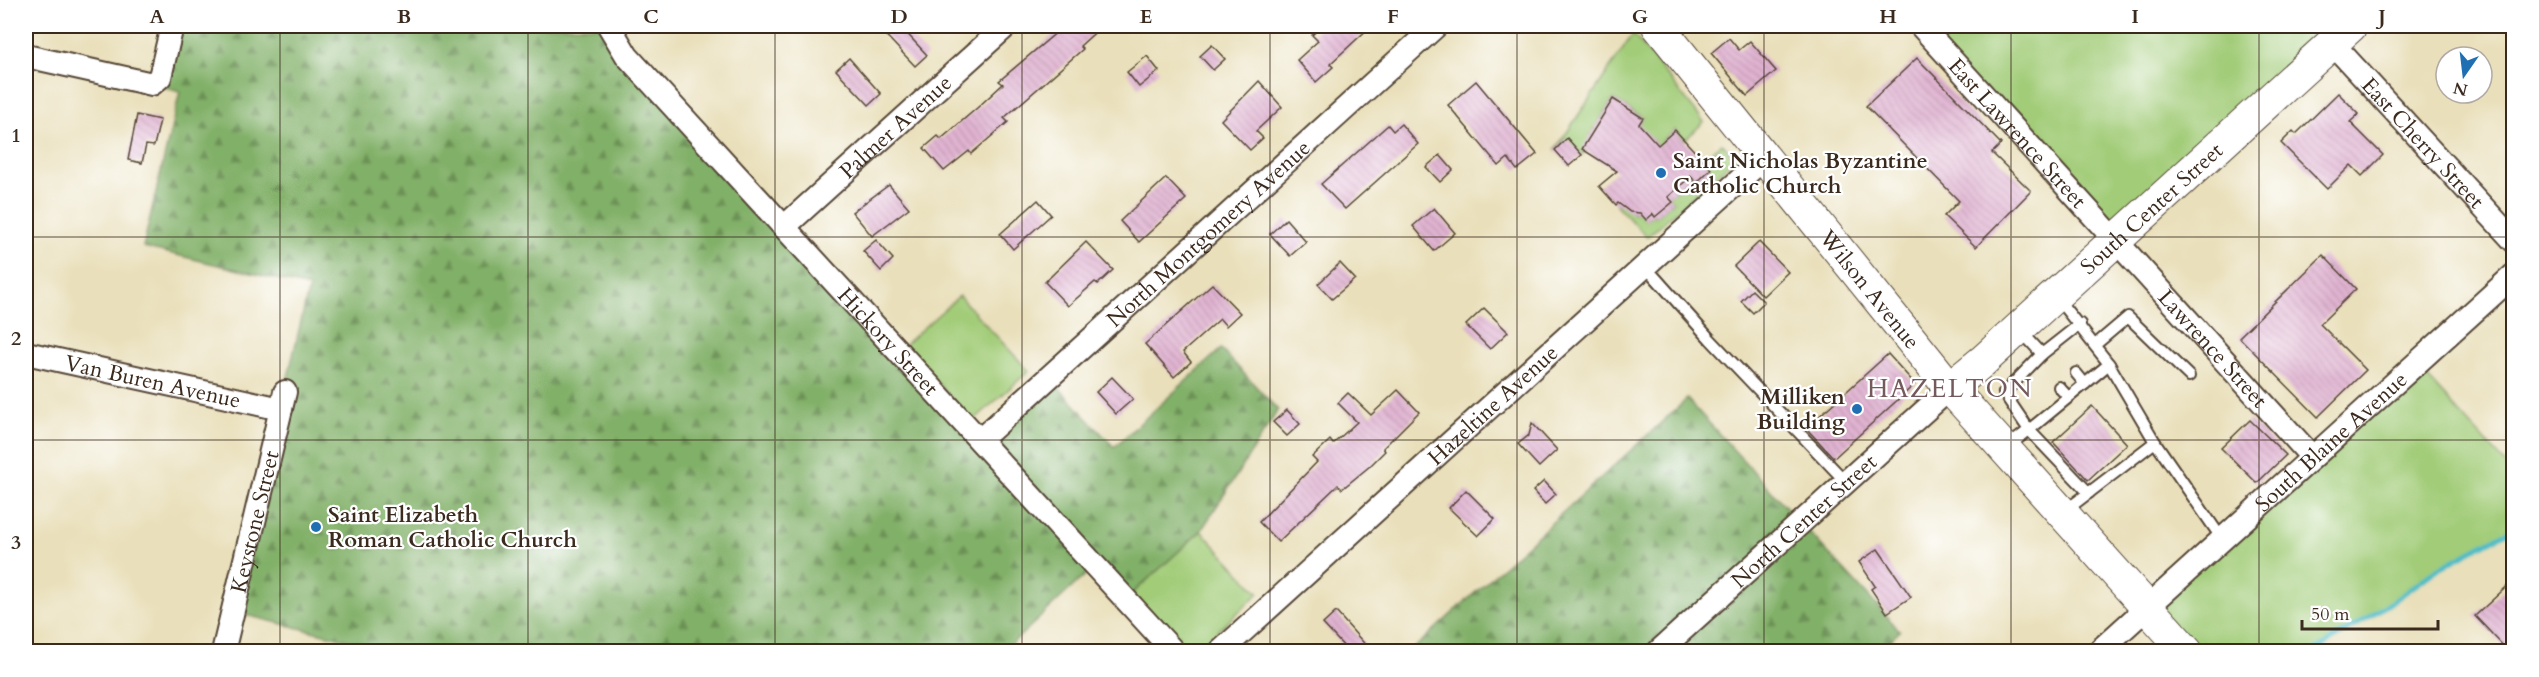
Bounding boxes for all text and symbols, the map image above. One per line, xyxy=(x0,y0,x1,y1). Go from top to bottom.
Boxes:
text: A xyxy=(149,3,165,30)
text: B xyxy=(397,3,411,30)
text: C xyxy=(643,3,659,30)
text: D xyxy=(890,3,908,30)
text: E xyxy=(1140,3,1152,30)
text: F xyxy=(1387,3,1399,30)
text: G xyxy=(1632,3,1648,30)
text: H xyxy=(1879,3,1897,30)
text: I xyxy=(2131,3,2139,30)
text: J xyxy=(2375,3,2386,30)
north arrow xyxy=(2434,45,2494,105)
street label: East Lawrence Street xyxy=(1941,52,2093,215)
street label: Palmer Avenue xyxy=(833,68,959,186)
street label: East Cherry Street xyxy=(2354,71,2491,215)
text: N xyxy=(2451,76,2470,101)
text: 1 xyxy=(11,122,21,149)
street label: North Montgomery Avenue xyxy=(1100,133,1317,334)
street label: South Center Street xyxy=(2074,136,2230,281)
place label: Saint Nicholas Byzantine Catholic Church xyxy=(1673,146,1928,201)
marker: Saint Nicholas Byzantine Catholic Church xyxy=(1654,166,1668,180)
street label: Wilson Avenue xyxy=(1812,223,1927,356)
street label: Hickory Street xyxy=(831,281,945,402)
street label: Lawrence Street xyxy=(2151,283,2274,414)
text: 2 xyxy=(11,325,21,352)
street label: Hazeltine Avenue xyxy=(1421,338,1565,472)
street label: Van Buren Avenue xyxy=(62,348,243,416)
street label: South Blaine Avenue xyxy=(2249,365,2414,519)
district label: HAZELTON xyxy=(1867,371,2033,406)
place label: Milliken Building xyxy=(1757,382,1846,437)
marker: Milliken Building xyxy=(1850,402,1864,416)
street label: North Center Street xyxy=(1725,447,1883,595)
street label: Keystone Street xyxy=(224,448,287,596)
place label: Saint Elizabeth Roman Catholic Church xyxy=(328,500,577,555)
marker: Saint Elizabeth Roman Catholic Church xyxy=(309,520,323,534)
text: 3 xyxy=(11,529,21,556)
scale bar xyxy=(2302,593,2438,631)
text: 50 m xyxy=(2311,602,2350,627)

